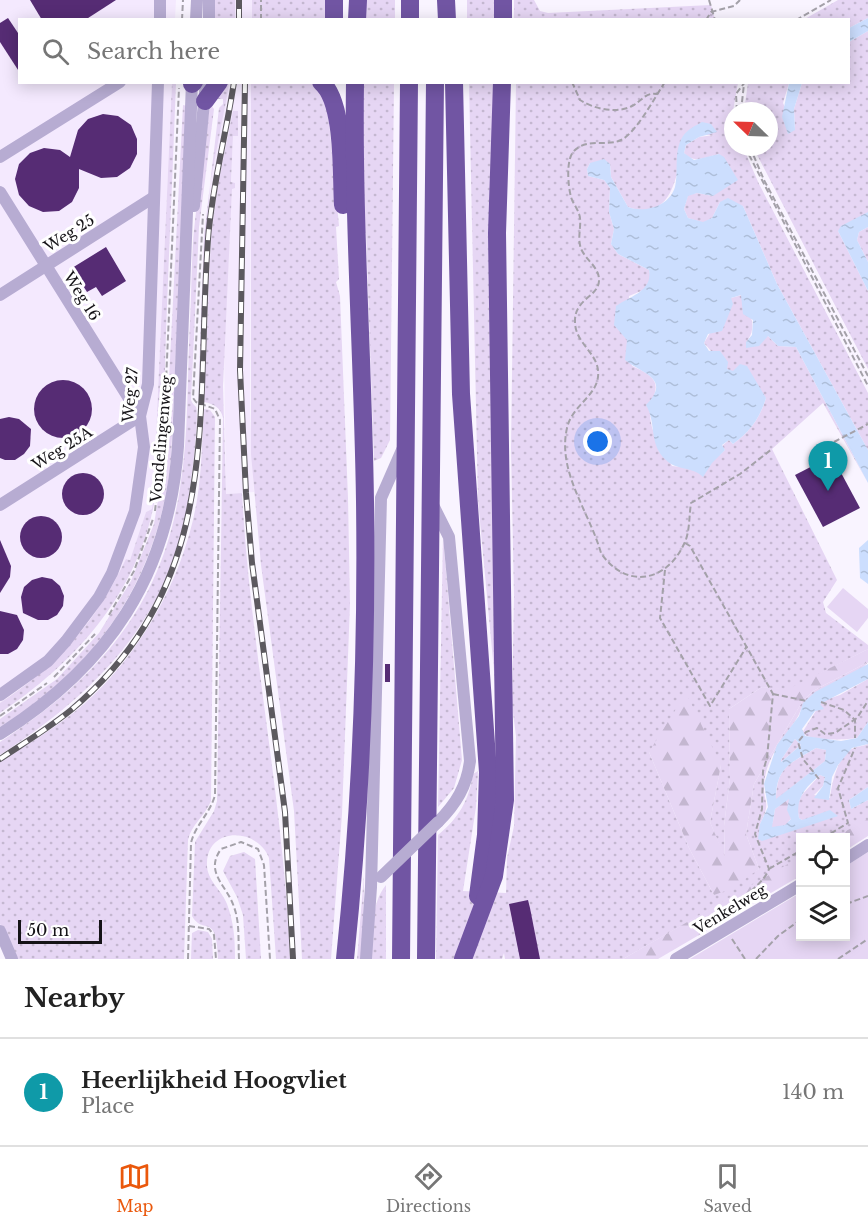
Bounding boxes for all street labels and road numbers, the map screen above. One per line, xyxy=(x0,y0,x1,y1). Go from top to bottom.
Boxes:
street label: Weg 25 xyxy=(39,210,98,256)
street label: Weg 16 xyxy=(59,267,105,324)
street label: Weg 27 xyxy=(118,366,142,424)
street label: Vondelingenweg xyxy=(146,374,176,504)
street label: Weg 25A xyxy=(27,422,96,474)
street label: Venkelweg xyxy=(689,879,771,939)

